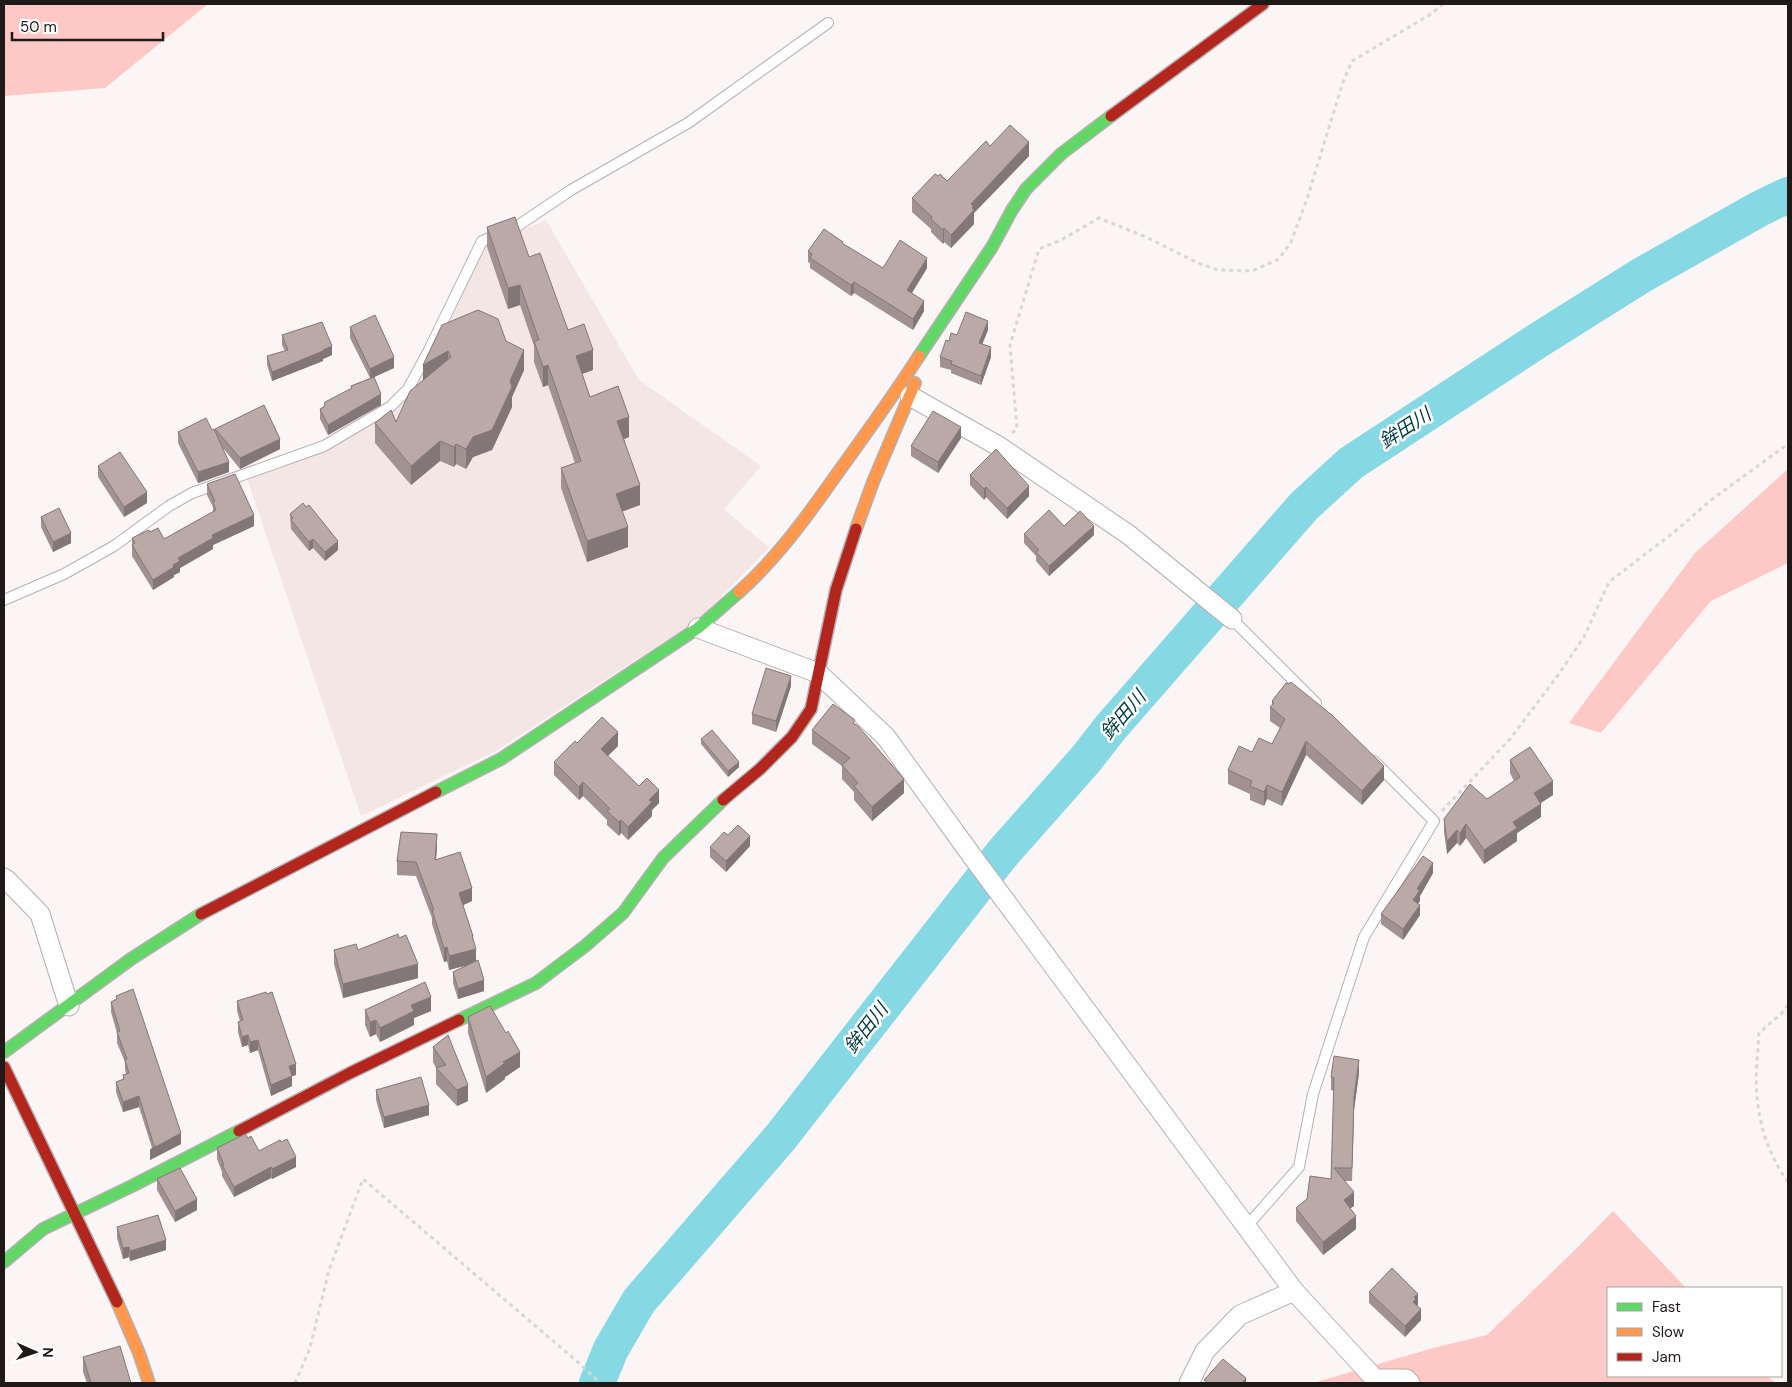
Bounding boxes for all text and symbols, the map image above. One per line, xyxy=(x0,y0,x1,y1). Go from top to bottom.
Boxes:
scale bar xyxy=(12,10,164,42)
text: 50 m xyxy=(20,17,57,37)
water label: 鉾田川 xyxy=(1374,401,1437,454)
water label: 鉾田川 xyxy=(1095,684,1152,745)
water label: 鉾田川 xyxy=(839,996,895,1058)
legend xyxy=(1607,1287,1782,1377)
text: Fast xyxy=(1652,1297,1681,1317)
text: Slow xyxy=(1652,1322,1685,1342)
north arrow xyxy=(10,1327,60,1377)
text: N xyxy=(39,1347,57,1358)
text: Jam xyxy=(1652,1347,1681,1367)

